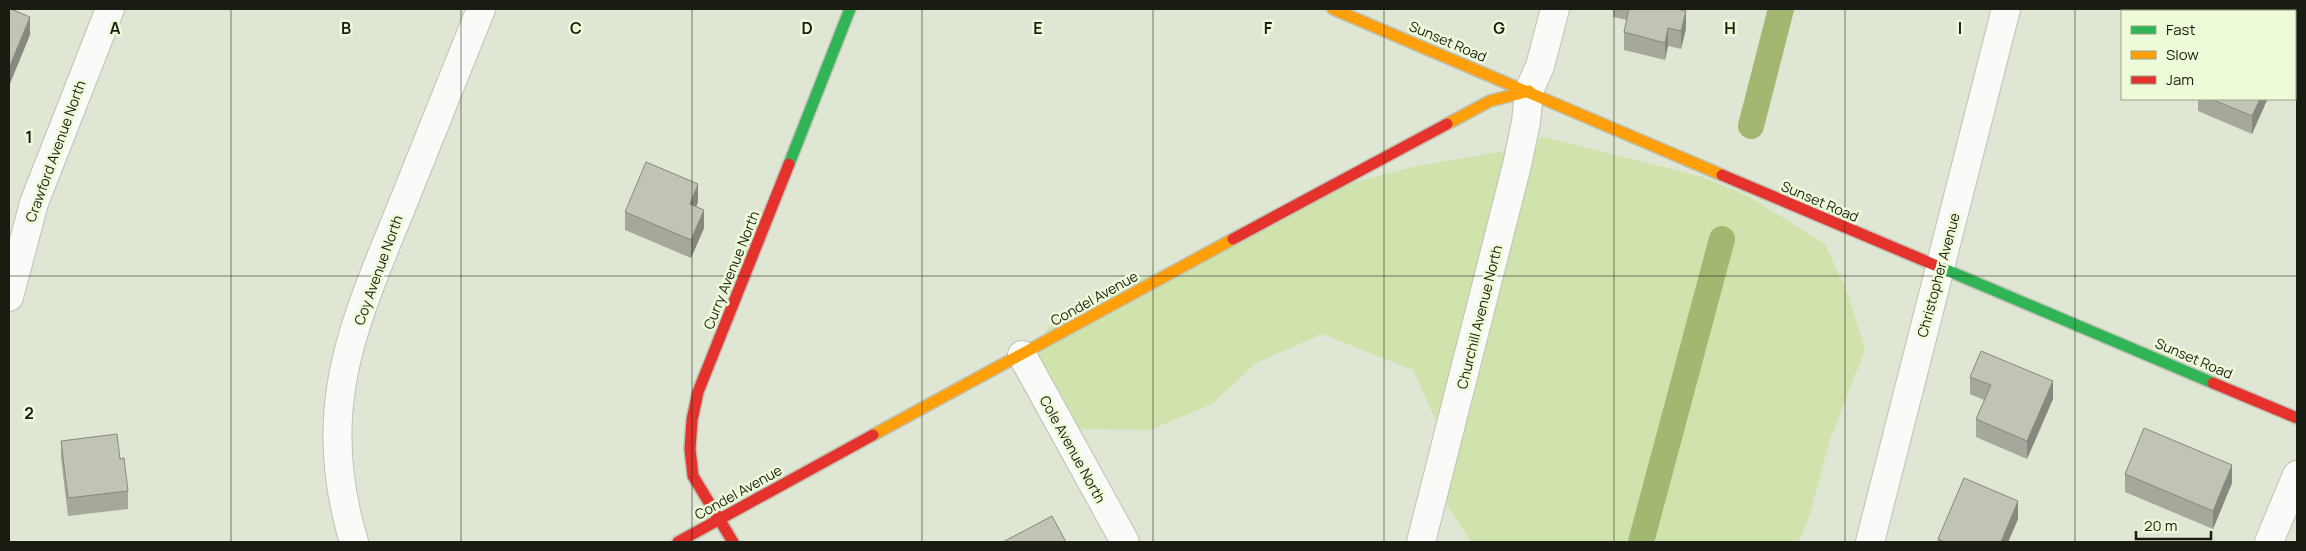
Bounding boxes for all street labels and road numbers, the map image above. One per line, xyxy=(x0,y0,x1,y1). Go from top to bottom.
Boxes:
street label: Sunset Road xyxy=(1406,16,1490,66)
street label: Crawford Avenue North xyxy=(20,77,90,225)
street label: Sunset Road xyxy=(1778,176,1862,226)
street label: Curry Avenue North xyxy=(699,208,763,332)
street label: Christopher Avenue xyxy=(1912,211,1964,339)
street label: Coy Avenue North xyxy=(349,212,407,328)
street label: Churchill Avenue North xyxy=(1452,243,1506,391)
street label: Condel Avenue xyxy=(1047,266,1141,330)
street label: Sunset Road xyxy=(2152,333,2236,383)
street label: Cole Avenue North xyxy=(1036,392,1110,506)
street label: Condel Avenue xyxy=(691,460,785,524)

